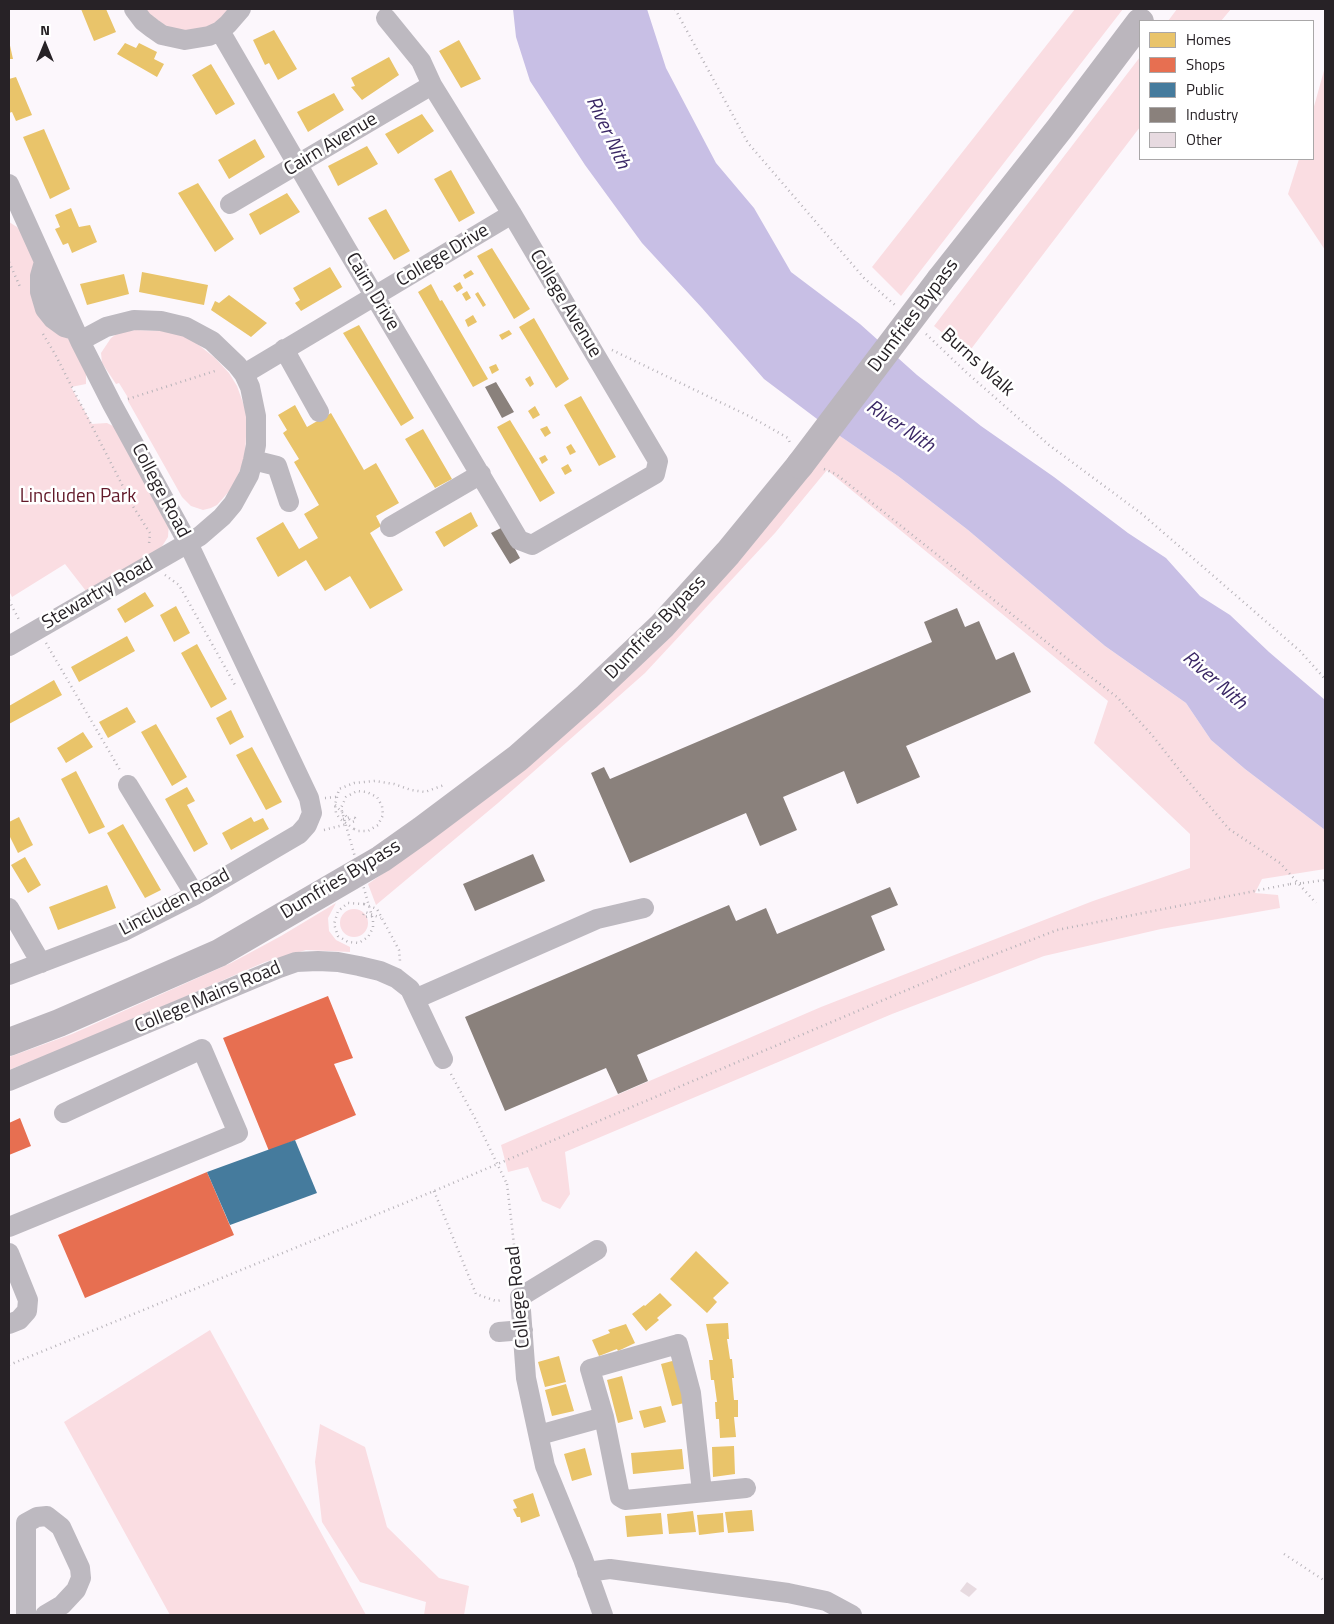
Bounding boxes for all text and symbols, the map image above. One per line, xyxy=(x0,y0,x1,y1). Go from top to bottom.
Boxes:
text: N xyxy=(40,19,50,40)
north arrow xyxy=(20,20,70,70)
legend xyxy=(1139,20,1314,160)
text: Homes xyxy=(1186,28,1231,51)
text: Shops xyxy=(1186,53,1225,76)
text: Public xyxy=(1186,78,1224,101)
water label: River Nith xyxy=(580,93,634,173)
text: Industry xyxy=(1186,103,1238,126)
street label: Cairn Avenue xyxy=(280,108,382,182)
text: Other xyxy=(1186,128,1222,151)
street label: College Drive xyxy=(393,220,493,292)
street label: College Avenue xyxy=(524,246,606,362)
street label: Cairn Drive xyxy=(340,249,404,335)
street label: Dumfries Bypass xyxy=(864,255,964,377)
street label: Burns Walk xyxy=(936,324,1018,402)
water label: River Nith xyxy=(861,395,939,459)
street label: College Road xyxy=(126,440,194,542)
park label: Lincluden Park xyxy=(20,486,136,508)
street label: Stewartry Road xyxy=(38,553,158,635)
street label: Dumfries Bypass xyxy=(601,571,711,685)
water label: River Nith xyxy=(1177,647,1251,715)
street label: Dumfries Bypass xyxy=(277,835,405,925)
street label: Lincluden Road xyxy=(116,864,234,942)
street label: College Mains Road xyxy=(132,957,284,1039)
street label: College Road xyxy=(502,1244,536,1350)

